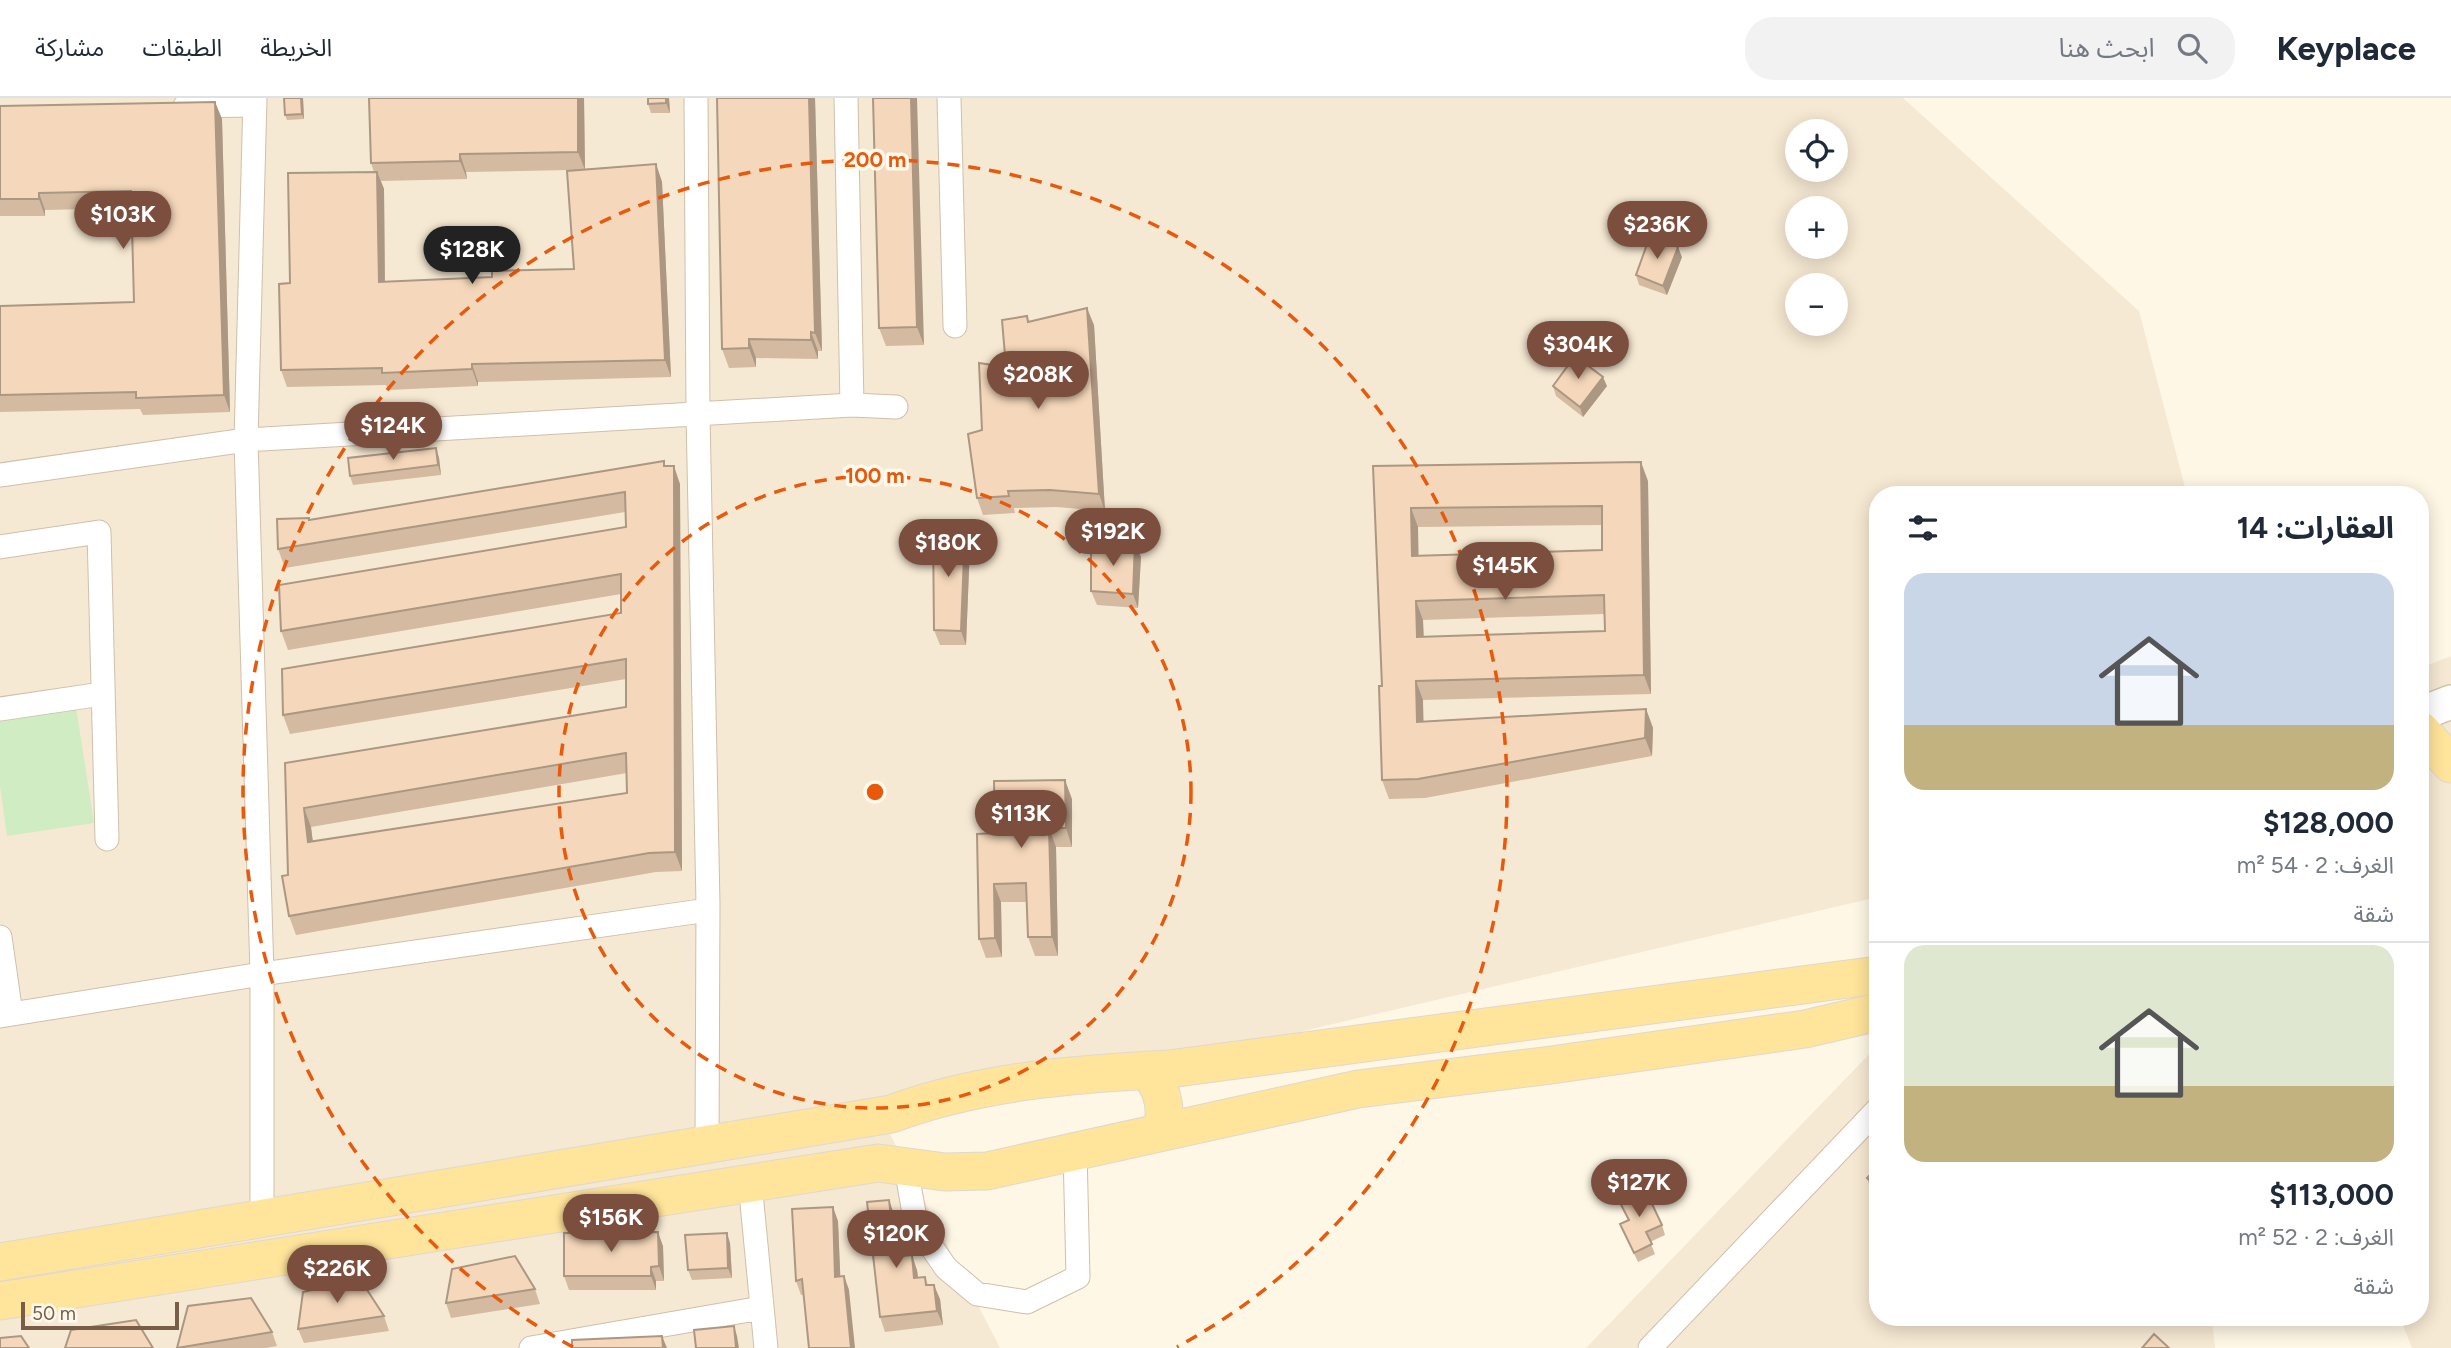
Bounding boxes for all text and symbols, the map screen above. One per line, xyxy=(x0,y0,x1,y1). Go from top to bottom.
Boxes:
search box xyxy=(1745,17,2235,80)
icon: search xyxy=(2173,29,2211,67)
text: Keyplace xyxy=(2277,29,2416,68)
text: ابحث هنا xyxy=(2059,32,2155,64)
text: مشاركة xyxy=(35,33,104,62)
text: الطبقات xyxy=(142,33,222,62)
text: الخريطة xyxy=(260,33,332,62)
map controls xyxy=(1785,119,1848,336)
button: locate xyxy=(1785,119,1848,182)
text: 200 m xyxy=(844,147,906,172)
pin: $103K xyxy=(74,192,172,251)
button: + xyxy=(1785,196,1848,259)
text: $103K xyxy=(90,200,156,228)
pin: $236K xyxy=(1608,202,1706,261)
text: $236K xyxy=(1623,210,1691,238)
pin: $128K xyxy=(423,226,521,286)
text: $128K xyxy=(439,235,505,263)
button: − xyxy=(1785,273,1848,336)
pin: $304K xyxy=(1529,322,1627,381)
text: $304K xyxy=(1543,330,1613,358)
pin: $208K xyxy=(989,352,1087,411)
text: $208K xyxy=(1003,360,1073,388)
pin: $124K xyxy=(344,402,442,462)
text: $124K xyxy=(360,411,426,439)
text: 100 m xyxy=(845,463,905,488)
pin: $192K xyxy=(1064,508,1162,568)
icon: filters xyxy=(1904,509,1942,547)
text: العقارات: 14 xyxy=(2237,509,2394,546)
text: $192K xyxy=(1081,517,1145,545)
pin: $180K xyxy=(899,519,997,579)
text: $180K xyxy=(915,528,981,556)
pin: $145K xyxy=(1456,542,1554,602)
text: $145K xyxy=(1472,551,1538,579)
icon: home xyxy=(2086,618,2212,744)
centre of rings xyxy=(863,780,887,804)
pin: $113K xyxy=(972,790,1070,850)
text: $113K xyxy=(991,799,1051,827)
text: $128,000 xyxy=(2263,804,2394,841)
text: الغرف: 2 · 54 m² xyxy=(2237,851,2394,879)
text: شقة xyxy=(2353,900,2394,928)
icon: home xyxy=(2086,990,2212,1116)
pin: $127K xyxy=(1590,1160,1688,1219)
text: $127K xyxy=(1607,1168,1671,1196)
text: $113,000 xyxy=(2269,1176,2394,1213)
pin: $156K xyxy=(562,1194,660,1254)
text: $156K xyxy=(579,1203,643,1231)
pin: $120K xyxy=(847,1210,945,1270)
text: $120K xyxy=(863,1219,929,1247)
text: الغرف: 2 · 52 m² xyxy=(2238,1223,2394,1251)
pin: $226K xyxy=(288,1246,386,1305)
text: $226K xyxy=(303,1254,371,1282)
text: شقة xyxy=(2353,1272,2394,1300)
scale bar xyxy=(21,1299,178,1331)
text: 50 m xyxy=(32,1302,76,1325)

